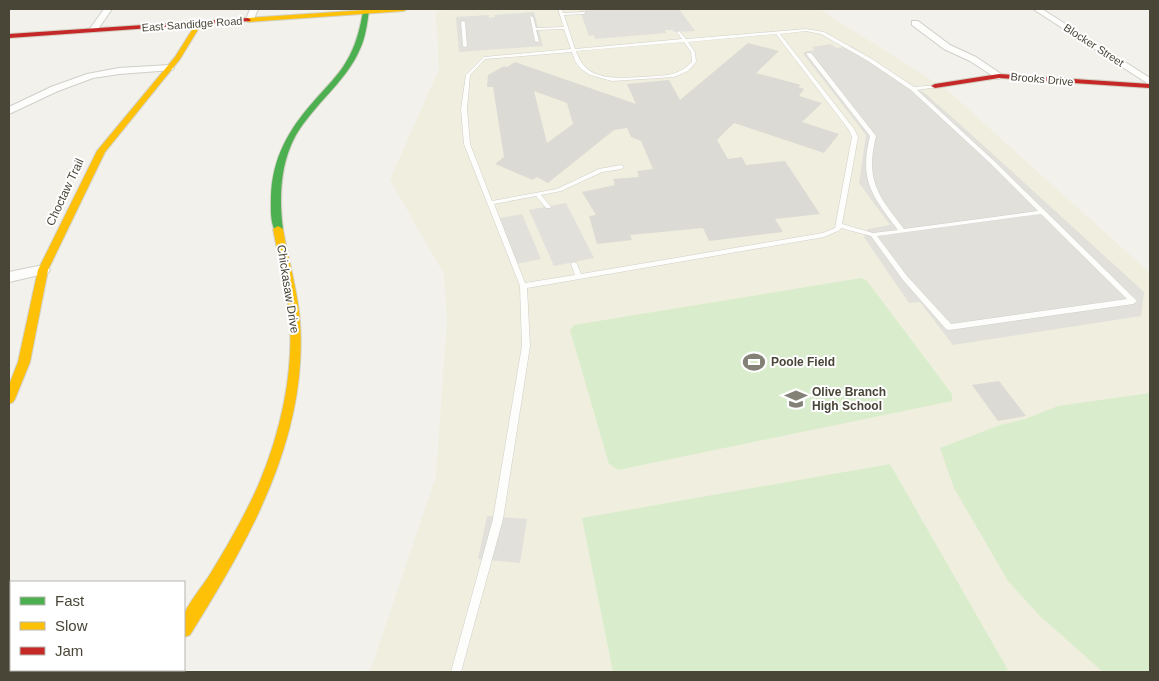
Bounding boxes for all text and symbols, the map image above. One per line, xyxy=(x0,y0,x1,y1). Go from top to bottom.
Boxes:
street label: East Sandidge Road xyxy=(141,14,243,34)
street label: Blocker Street xyxy=(1062,21,1126,69)
street label: Brooks Drive xyxy=(1010,70,1074,88)
street label: Choctaw Trail xyxy=(43,156,87,228)
street label: Chickasaw Drive xyxy=(274,244,302,335)
sports icon: Poole Field xyxy=(741,349,767,375)
place label: Poole Field xyxy=(771,355,835,369)
place label: Olive Branch High School xyxy=(812,385,886,413)
school or university icon: Olive Branch High School xyxy=(783,386,809,412)
legend xyxy=(10,581,185,671)
text: Fast xyxy=(55,592,85,609)
text: Slow xyxy=(55,617,88,634)
text: Jam xyxy=(55,642,83,659)

